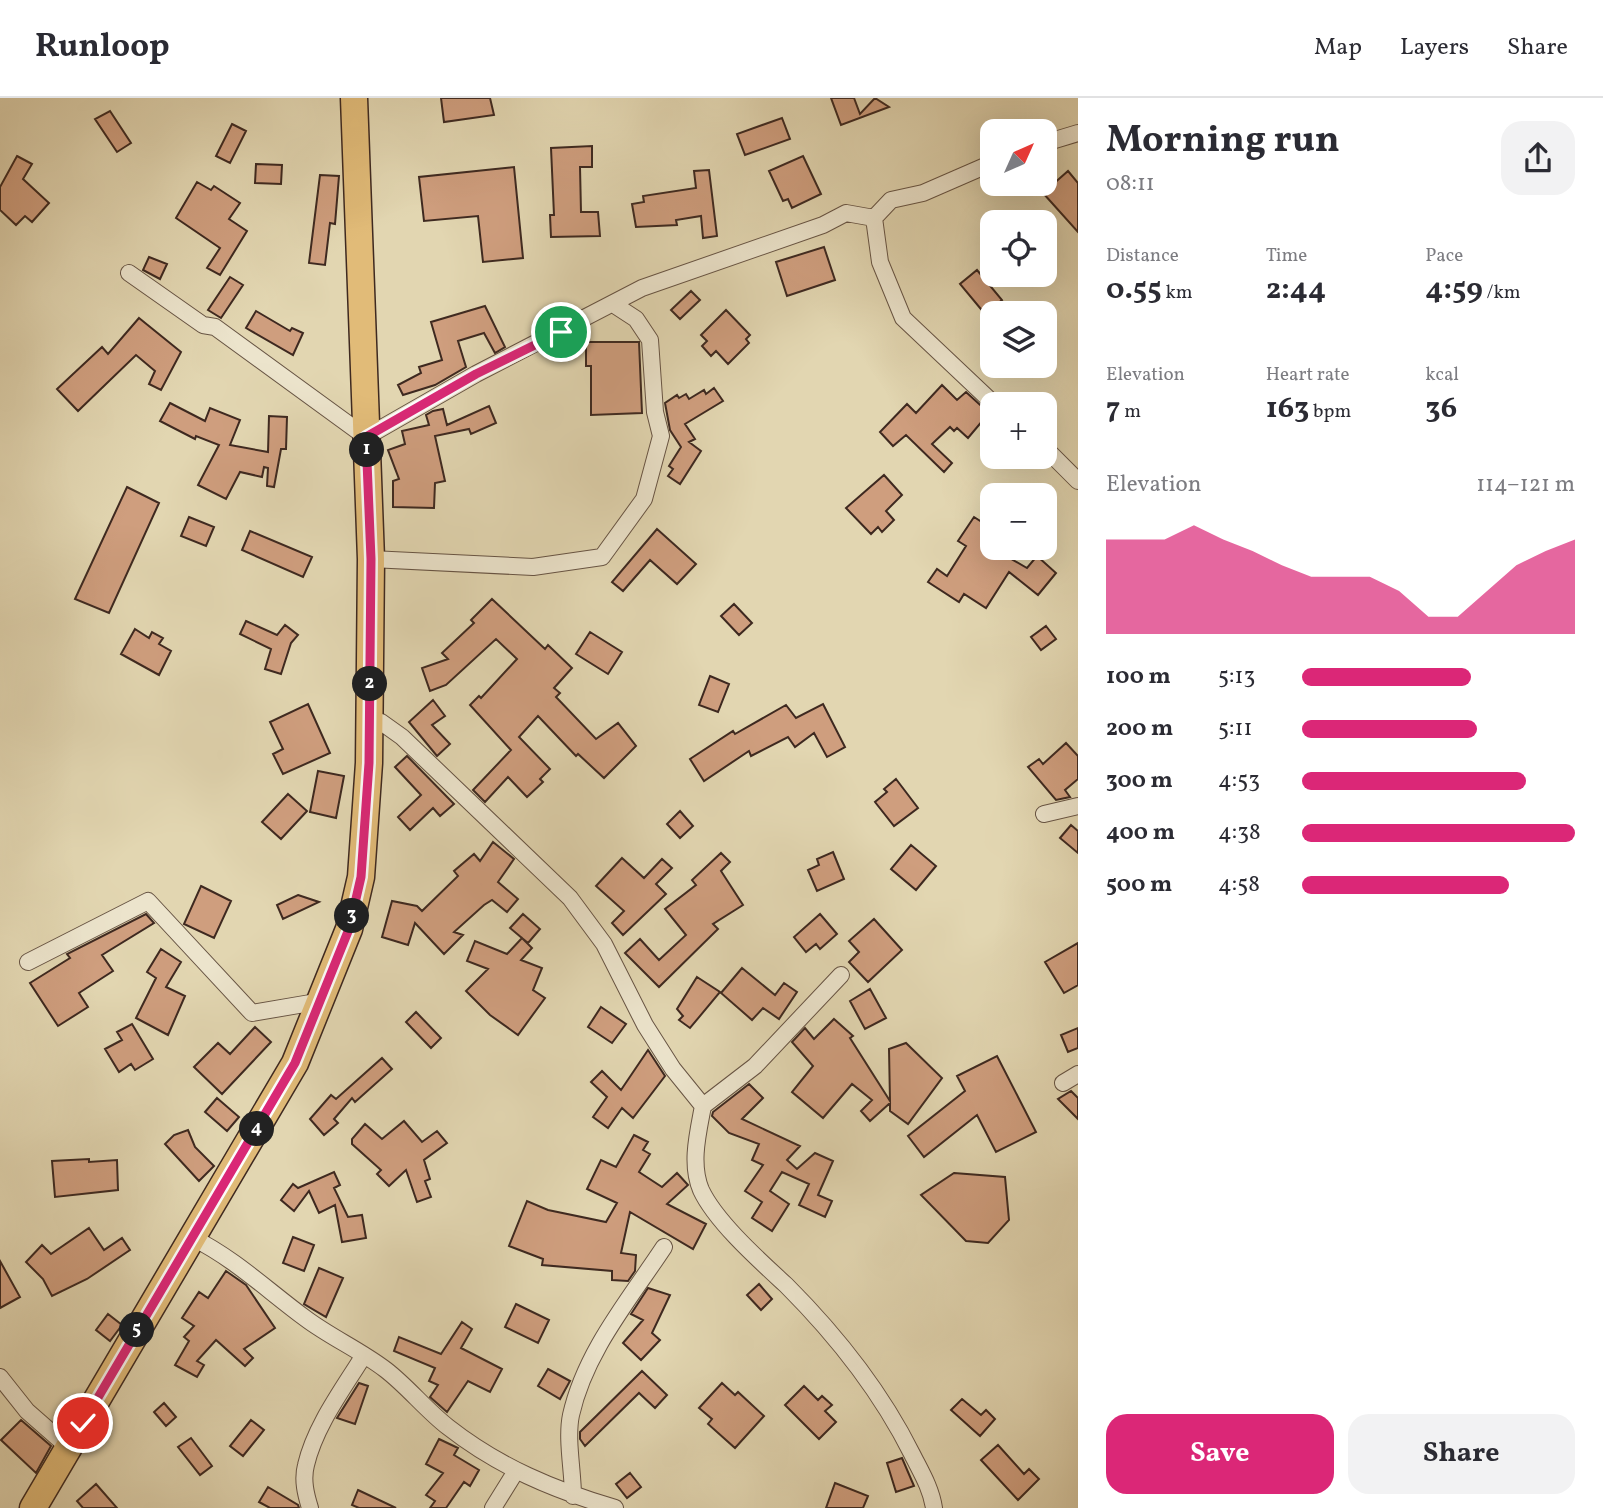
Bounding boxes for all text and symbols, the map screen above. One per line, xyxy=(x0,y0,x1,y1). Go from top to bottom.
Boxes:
text: Runloop xyxy=(35,25,170,71)
text: Map xyxy=(1314,31,1362,65)
text: Layers xyxy=(1400,31,1469,65)
text: Share xyxy=(1507,31,1568,65)
text: Morning run xyxy=(1106,115,1340,168)
north arrow xyxy=(980,119,1057,196)
map controls xyxy=(980,119,1057,560)
button: share xyxy=(1501,121,1575,195)
text: 08:11 xyxy=(1106,168,1155,200)
button: locate xyxy=(980,210,1057,287)
text: Distance xyxy=(1106,243,1179,269)
text: Time xyxy=(1266,243,1307,269)
text: Pace xyxy=(1425,243,1463,269)
text: 0.55 xyxy=(1106,269,1162,311)
text: 2:44 xyxy=(1266,269,1326,311)
text: 4:59 xyxy=(1425,269,1483,311)
text: km xyxy=(1162,280,1193,306)
text: /km xyxy=(1483,280,1521,306)
button: layers xyxy=(980,301,1057,378)
pin xyxy=(531,302,591,362)
icon: arrive xyxy=(542,313,580,351)
text: Elevation xyxy=(1106,362,1185,388)
text: Heart rate xyxy=(1266,362,1350,388)
text: kcal xyxy=(1425,362,1459,388)
text: 7 xyxy=(1106,388,1120,430)
text: 163 xyxy=(1266,388,1309,430)
text: 36 xyxy=(1425,388,1457,430)
button: + xyxy=(980,392,1057,469)
text: m xyxy=(1120,399,1141,425)
text: bpm xyxy=(1309,399,1351,425)
pin: 1 xyxy=(350,432,384,468)
text: 1 xyxy=(363,436,370,462)
text: Elevation xyxy=(1106,469,1202,501)
text: 114–121 m xyxy=(1476,469,1575,501)
button: − xyxy=(980,483,1057,560)
text: 100 m xyxy=(1106,661,1171,693)
text: 5:13 xyxy=(1218,661,1255,693)
pin: 2 xyxy=(352,666,388,702)
text: 2 xyxy=(365,670,374,696)
text: 200 m xyxy=(1106,713,1173,745)
text: 5:11 xyxy=(1218,713,1252,745)
text: 300 m xyxy=(1106,765,1173,797)
text: 4:53 xyxy=(1218,765,1260,797)
text: 400 m xyxy=(1106,817,1175,849)
text: 4:38 xyxy=(1218,817,1261,849)
text: 500 m xyxy=(1106,869,1172,901)
text: 4:58 xyxy=(1218,869,1260,901)
pin: 3 xyxy=(334,898,370,934)
text: 3 xyxy=(347,902,356,928)
pin: 4 xyxy=(240,1112,274,1146)
text: 4 xyxy=(251,1115,262,1141)
pin: 5 xyxy=(120,1312,154,1348)
text: 5 xyxy=(132,1316,141,1342)
pin xyxy=(53,1393,113,1453)
icon: check xyxy=(64,1404,102,1442)
button: Save xyxy=(1106,1414,1334,1494)
button: Share xyxy=(1348,1414,1575,1494)

